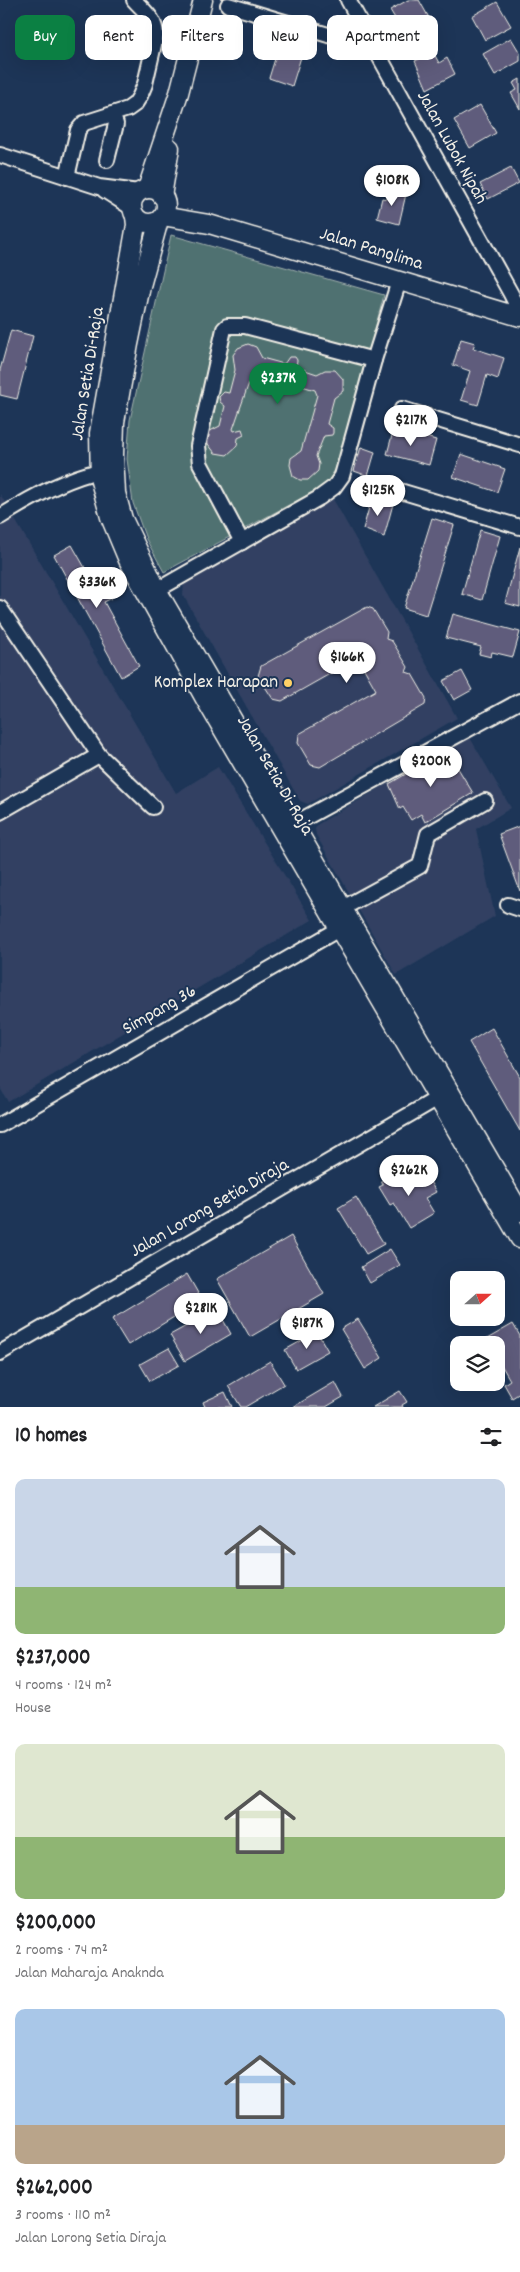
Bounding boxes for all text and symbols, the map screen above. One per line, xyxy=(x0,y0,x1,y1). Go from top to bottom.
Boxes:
chip: Buy xyxy=(15,15,75,60)
chip: Rent xyxy=(85,15,152,60)
chip: Filters xyxy=(162,15,243,60)
chip: New xyxy=(253,15,317,60)
chip: Apartment xyxy=(327,15,438,60)
street label: Jalan Lubok Nipah xyxy=(409,86,493,210)
pin: $108K xyxy=(357,164,427,207)
text: $108K xyxy=(375,169,409,192)
street label: Jalan Panglima xyxy=(316,221,427,279)
street label: Jalan Setia Di-Raja xyxy=(65,304,113,443)
pin: $237K xyxy=(243,362,313,405)
text: $237K xyxy=(260,367,296,390)
pin: $217K xyxy=(376,404,446,447)
text: $217K xyxy=(395,409,427,432)
pin: $125K xyxy=(343,474,413,517)
text: $125K xyxy=(361,479,395,502)
pin: $336K xyxy=(62,566,132,609)
text: $336K xyxy=(78,571,116,594)
pin: $166K xyxy=(312,642,382,684)
text: $166K xyxy=(330,646,364,669)
place label: Komplex Harapan xyxy=(154,670,278,697)
marker: Komplex Harapan xyxy=(282,677,294,689)
street label: Jalan Setia Di-Raja xyxy=(229,711,320,842)
pin: $200K xyxy=(396,746,466,788)
text: $200K xyxy=(411,750,451,773)
street label: Simpang 36 xyxy=(118,979,202,1043)
street label: Jalan Lorong Setia Diraja xyxy=(126,1152,295,1265)
pin: $262K xyxy=(374,1154,444,1197)
text: $262K xyxy=(390,1159,428,1182)
north arrow xyxy=(450,1271,505,1326)
map controls xyxy=(450,1271,505,1391)
pin: $281K xyxy=(166,1292,236,1335)
text: $281K xyxy=(185,1297,217,1320)
pin: $187K xyxy=(272,1308,342,1350)
text: $187K xyxy=(291,1312,323,1335)
button: layers xyxy=(450,1336,505,1391)
text: 10 homes xyxy=(15,1422,87,1452)
icon: filters xyxy=(477,1423,505,1451)
icon: home xyxy=(215,1512,305,1602)
text: $237,000 xyxy=(15,1644,91,1674)
text: 4 rooms · 124 m² xyxy=(15,1674,112,1697)
text: House xyxy=(15,1697,51,1720)
icon: home xyxy=(215,1777,305,1867)
text: $200,000 xyxy=(15,1909,96,1939)
text: 2 rooms · 74 m² xyxy=(15,1939,108,1962)
text: Jalan Maharaja Anaknda xyxy=(15,1962,164,1985)
icon: home xyxy=(215,2042,305,2132)
text: $262,000 xyxy=(15,2174,93,2204)
text: 3 rooms · 110 m² xyxy=(15,2204,111,2227)
text: Jalan Lorong Setia Diraja xyxy=(15,2227,166,2250)

